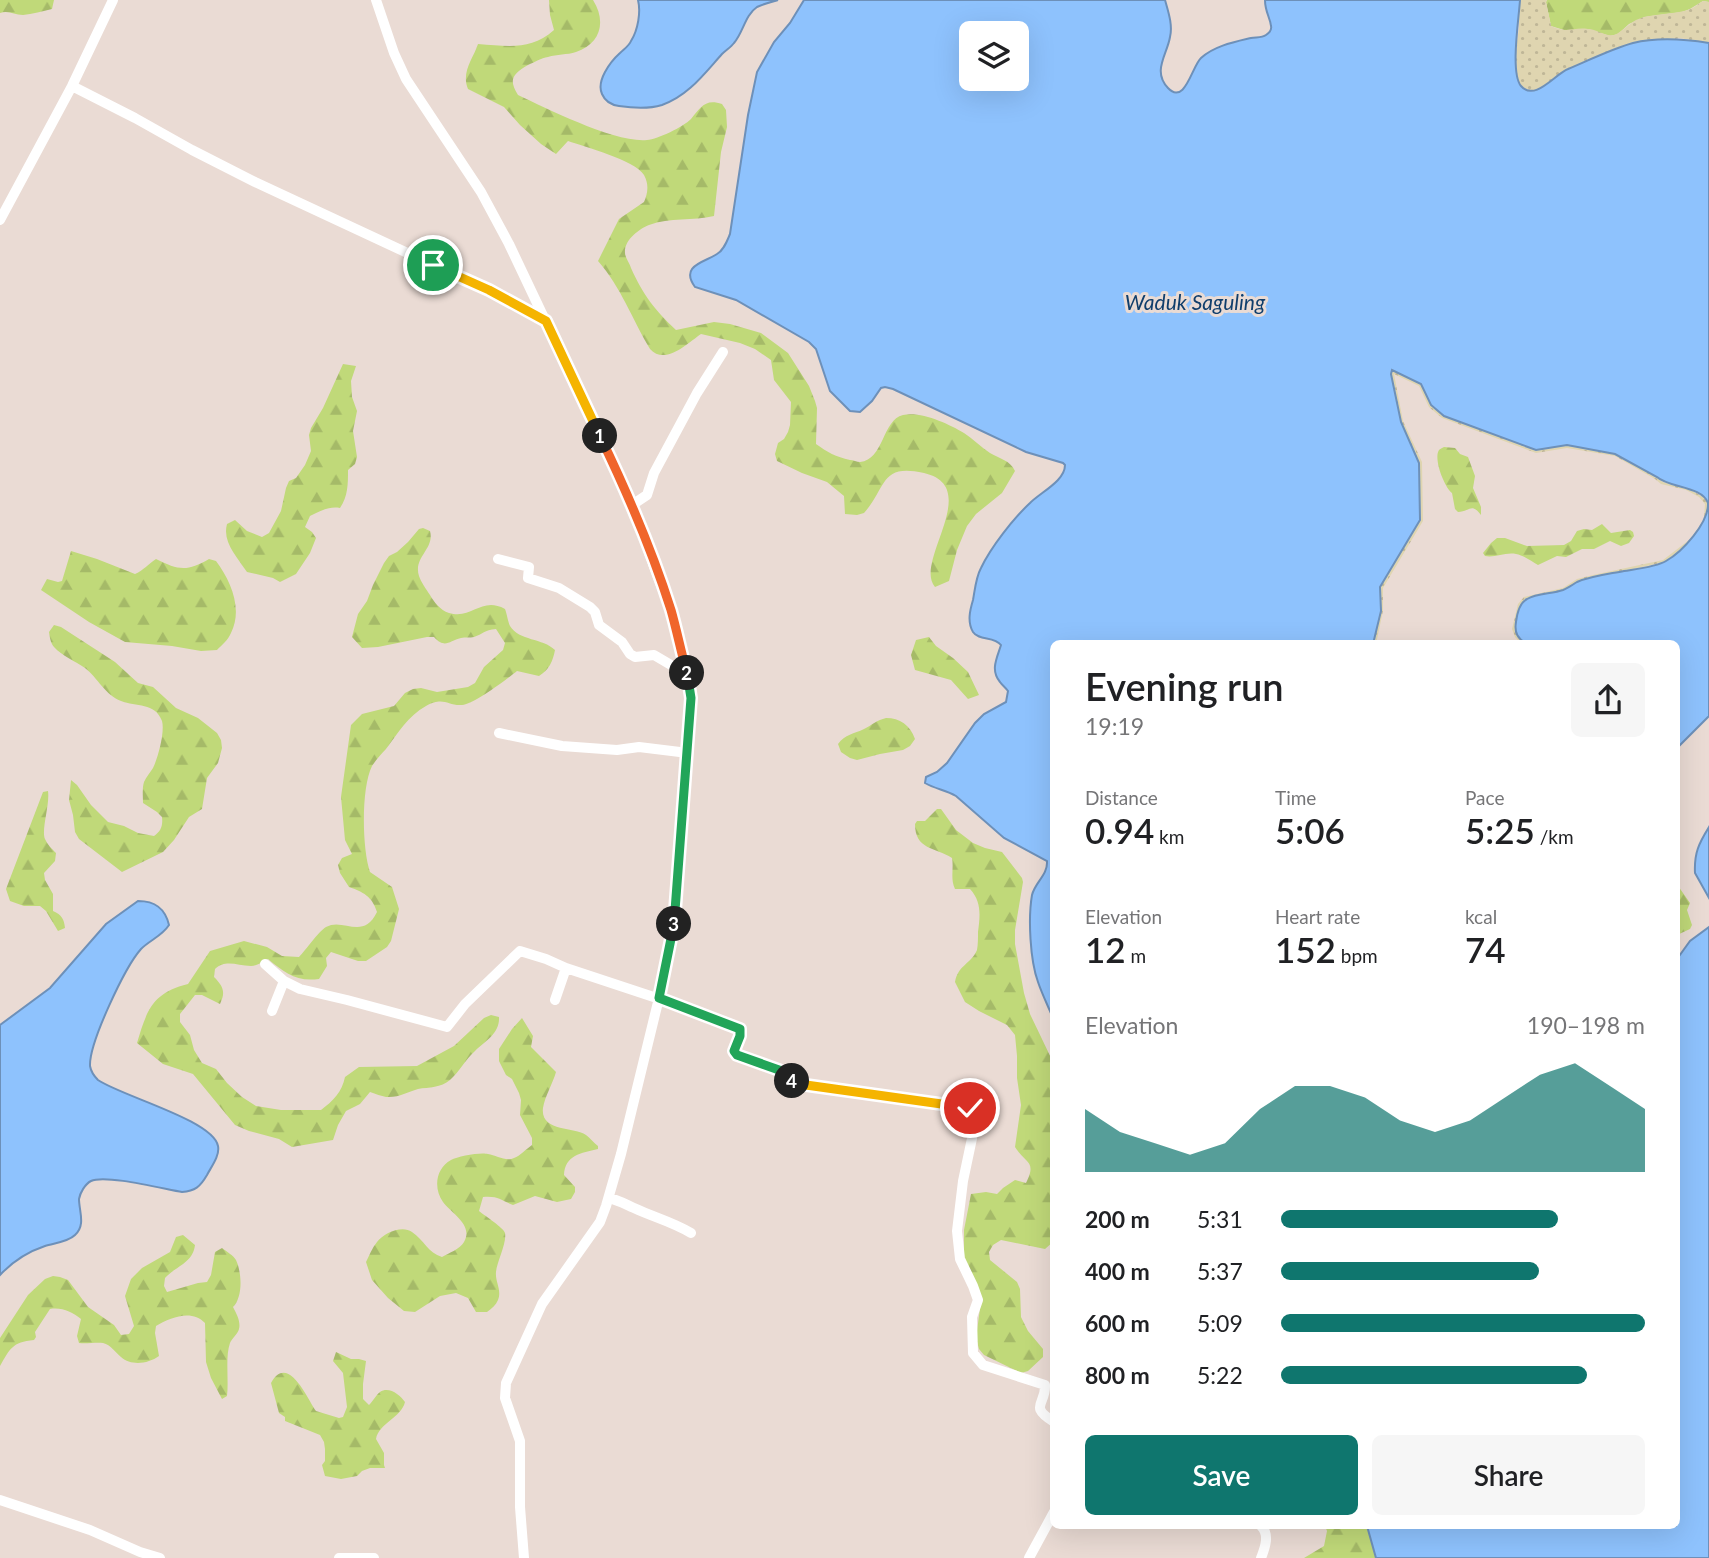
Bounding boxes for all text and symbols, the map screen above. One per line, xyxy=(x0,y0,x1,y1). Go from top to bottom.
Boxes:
map controls xyxy=(959,21,1029,91)
button: layers xyxy=(959,21,1029,91)
pin xyxy=(403,235,463,295)
icon: arrive xyxy=(414,246,452,284)
water label: Waduk Saguling xyxy=(1125,289,1266,314)
pin: 1 xyxy=(582,418,618,453)
text: 1 xyxy=(594,424,605,447)
pin: 2 xyxy=(670,656,704,690)
text: 2 xyxy=(681,661,692,684)
text: Evening run xyxy=(1085,663,1284,709)
button: share xyxy=(1571,663,1645,737)
text: 19:19 xyxy=(1085,712,1144,740)
text: Distance xyxy=(1085,786,1158,809)
text: Time xyxy=(1275,786,1316,809)
text: Pace xyxy=(1465,786,1504,809)
text: 0.94 xyxy=(1085,809,1154,851)
text: 5:06 xyxy=(1275,809,1345,851)
text: 5:25 xyxy=(1465,809,1535,851)
text: km xyxy=(1154,825,1184,848)
text: /km xyxy=(1535,825,1574,848)
text: Elevation xyxy=(1085,905,1162,928)
text: Heart rate xyxy=(1275,905,1360,928)
text: kcal xyxy=(1465,905,1497,928)
pin: 3 xyxy=(656,906,692,942)
text: 3 xyxy=(668,912,679,935)
text: 12 xyxy=(1085,928,1126,970)
text: 152 xyxy=(1275,928,1336,970)
text: 74 xyxy=(1465,928,1506,970)
text: m xyxy=(1126,944,1146,967)
text: bpm xyxy=(1336,944,1378,967)
text: Elevation xyxy=(1085,1011,1178,1039)
text: 190–198 m xyxy=(1527,1011,1645,1039)
pin: 4 xyxy=(774,1064,810,1098)
text: 4 xyxy=(786,1069,797,1092)
pin xyxy=(940,1078,1000,1138)
icon: check xyxy=(951,1089,989,1127)
text: 200 m xyxy=(1085,1205,1150,1233)
text: 5:31 xyxy=(1197,1205,1243,1233)
text: 400 m xyxy=(1085,1257,1150,1285)
text: 5:37 xyxy=(1197,1257,1243,1285)
text: 600 m xyxy=(1085,1309,1150,1337)
text: 5:09 xyxy=(1197,1309,1243,1337)
text: 800 m xyxy=(1085,1361,1150,1389)
text: 5:22 xyxy=(1197,1361,1243,1389)
button: Save xyxy=(1085,1435,1358,1515)
button: Share xyxy=(1372,1435,1645,1515)

